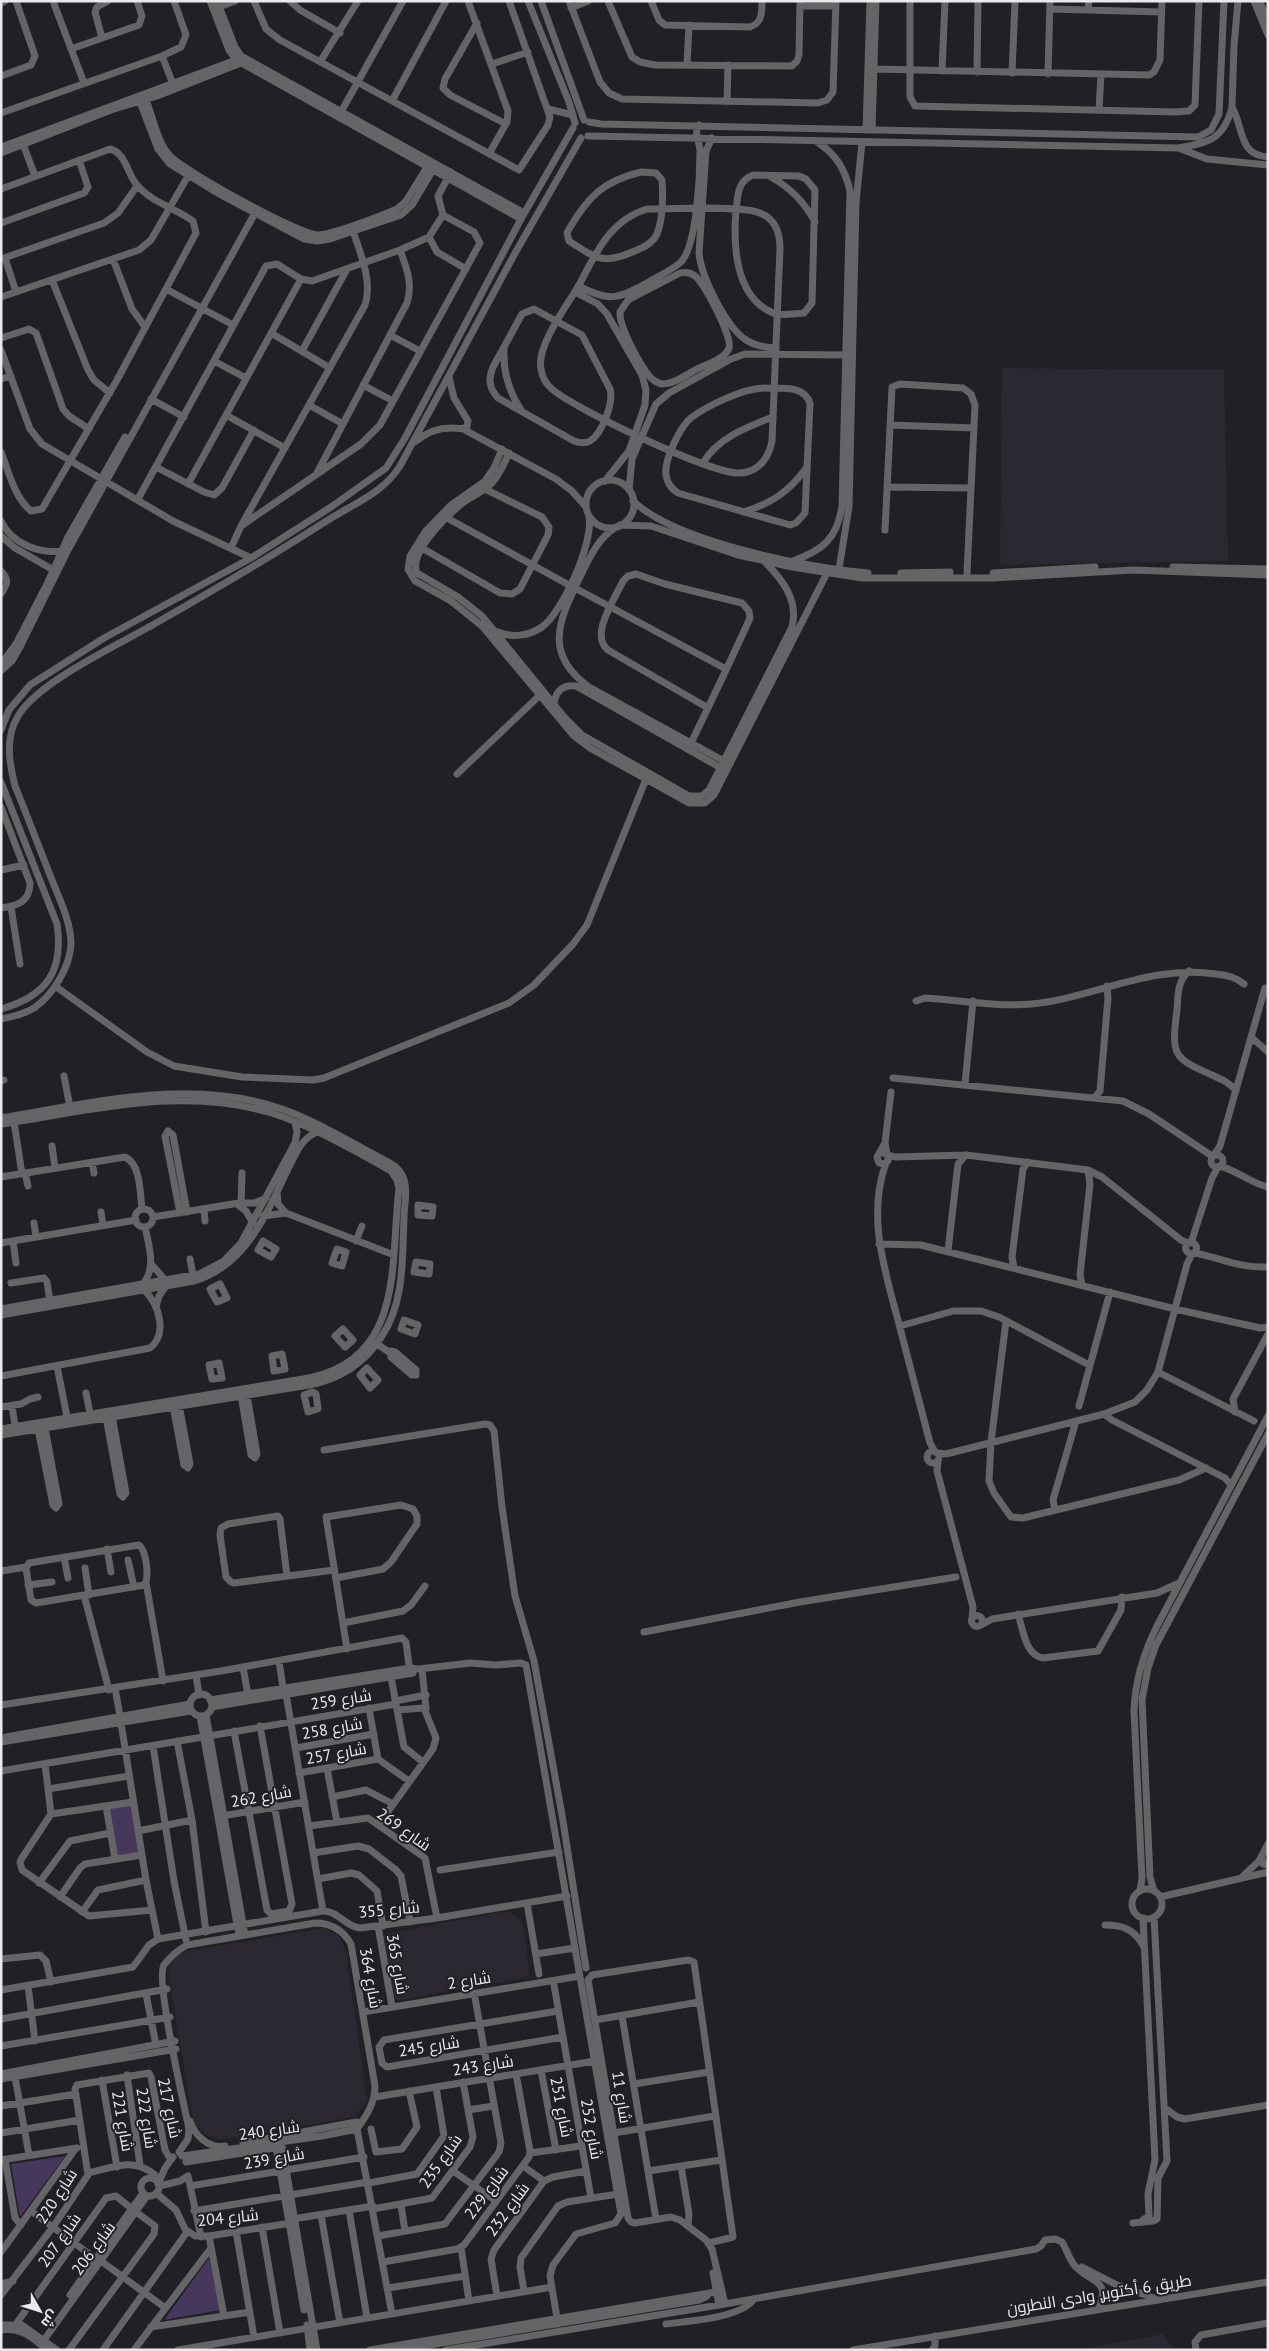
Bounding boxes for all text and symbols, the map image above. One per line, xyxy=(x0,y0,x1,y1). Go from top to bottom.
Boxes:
street label: شارع 259 xyxy=(309,1684,373,1716)
street label: شارع 258 xyxy=(300,1713,364,1745)
street label: شارع 257 xyxy=(304,1738,368,1770)
street label: شارع 262 xyxy=(229,1781,293,1813)
street label: شارع 269 xyxy=(372,1803,435,1856)
street label: شارع 355 xyxy=(358,1896,421,1924)
street label: شارع 365 xyxy=(381,1932,413,1996)
street label: شارع 364 xyxy=(354,1946,386,2010)
street label: شارع 2 xyxy=(446,1967,493,1995)
street label: شارع 245 xyxy=(397,2031,461,2063)
street label: شارع 243 xyxy=(451,2050,515,2082)
street label: شارع 11 xyxy=(606,2069,636,2125)
street label: شارع 251 xyxy=(544,2075,578,2139)
street label: شارع 217 xyxy=(152,2076,186,2141)
street label: شارع 222 xyxy=(130,2086,162,2150)
street label: شارع 221 xyxy=(106,2089,138,2153)
street label: شارع 252 xyxy=(575,2097,607,2161)
street label: شارع 240 xyxy=(237,2116,301,2146)
street label: شارع 235 xyxy=(414,2130,467,2193)
street label: شارع 239 xyxy=(242,2143,306,2175)
street label: شارع 229 xyxy=(460,2161,514,2224)
street label: شارع 220 xyxy=(31,2165,83,2228)
street label: شارع 232 xyxy=(481,2178,535,2241)
street label: شارع 204 xyxy=(196,2204,260,2232)
street label: شارع 207 xyxy=(33,2209,86,2272)
street label: شارع 206 xyxy=(67,2217,121,2280)
street label: طريق 6 أكتوبر, وادى النطرون xyxy=(1005,2270,1193,2319)
north arrow xyxy=(15,2286,65,2336)
text: ش xyxy=(37,2307,63,2332)

